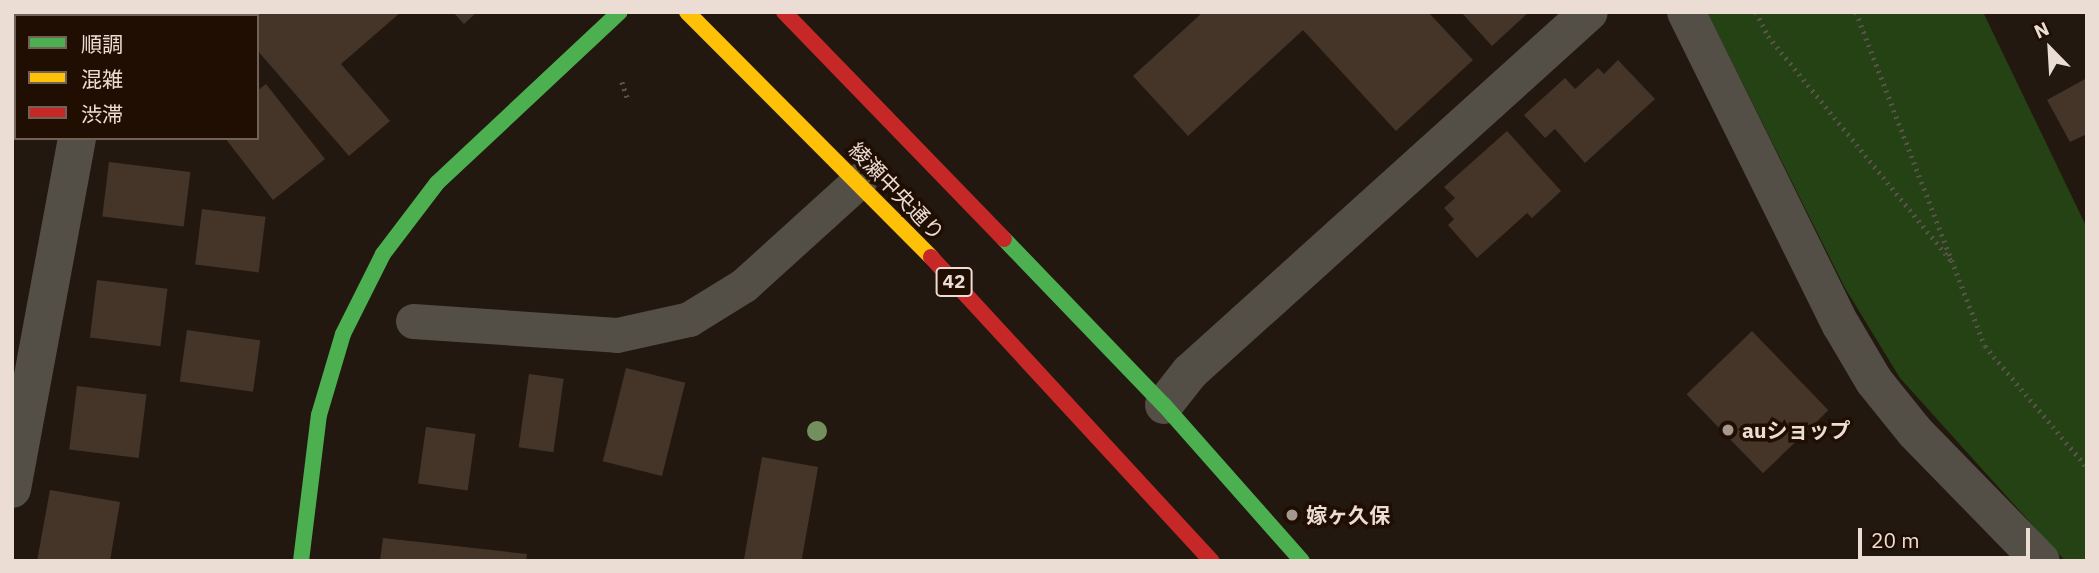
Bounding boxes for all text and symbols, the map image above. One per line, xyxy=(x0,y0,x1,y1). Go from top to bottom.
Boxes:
legend xyxy=(14,14,259,140)
north arrow xyxy=(2015,14,2085,84)
text: N xyxy=(2030,16,2053,44)
text: 順調 xyxy=(81,30,123,58)
text: 混雑 xyxy=(81,65,123,93)
text: 渋滞 xyxy=(81,100,123,128)
street label: 綾瀬中央通り xyxy=(844,137,950,245)
road number: 42 xyxy=(935,266,973,298)
place label: auショップ xyxy=(1742,417,1850,443)
marker: auショップ xyxy=(1720,422,1736,438)
place label: 嫁ヶ久保 xyxy=(1306,502,1390,528)
marker: 嫁ヶ久保 xyxy=(1284,507,1300,523)
scale bar xyxy=(1861,514,2032,558)
text: 20 m xyxy=(1871,526,1920,554)

